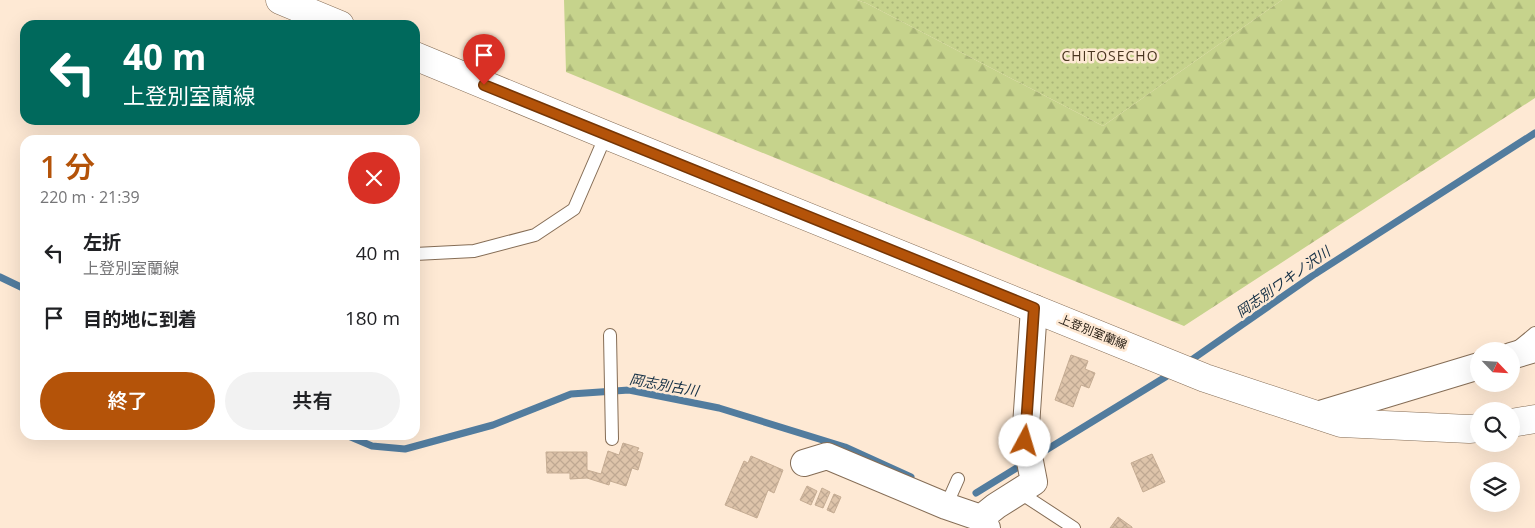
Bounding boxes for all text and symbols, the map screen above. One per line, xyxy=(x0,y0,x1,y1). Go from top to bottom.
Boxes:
text: 40 m xyxy=(123,33,206,80)
pin xyxy=(463,34,505,85)
icon: left xyxy=(40,40,105,105)
icon: arrive xyxy=(470,41,498,69)
district label: CHITOSECHO xyxy=(1061,46,1159,65)
text: 上登別室蘭線 xyxy=(123,80,255,110)
text: 1 分 xyxy=(40,146,95,187)
button: close xyxy=(348,152,400,204)
text: 220 m · 21:39 xyxy=(40,186,140,208)
text: 左折 xyxy=(83,229,121,255)
icon: left xyxy=(40,239,68,267)
text: 40 m xyxy=(356,240,400,266)
water label: 岡志別ワキノ沢川 xyxy=(1232,241,1335,321)
text: 上登別室蘭線 xyxy=(83,257,179,279)
icon: arrive xyxy=(40,304,68,332)
text: 180 m xyxy=(345,305,400,331)
text: 目的地に到着 xyxy=(83,306,197,332)
street label: 上登別室蘭線 xyxy=(1057,310,1130,353)
north arrow xyxy=(1470,342,1520,392)
map controls xyxy=(1470,342,1520,512)
water label: 岡志別古川 xyxy=(628,369,702,400)
button: 終了 xyxy=(40,372,215,430)
button: 共有 xyxy=(225,372,400,430)
button: search xyxy=(1470,402,1520,452)
position arrow xyxy=(998,414,1050,466)
button: layers xyxy=(1470,462,1520,512)

